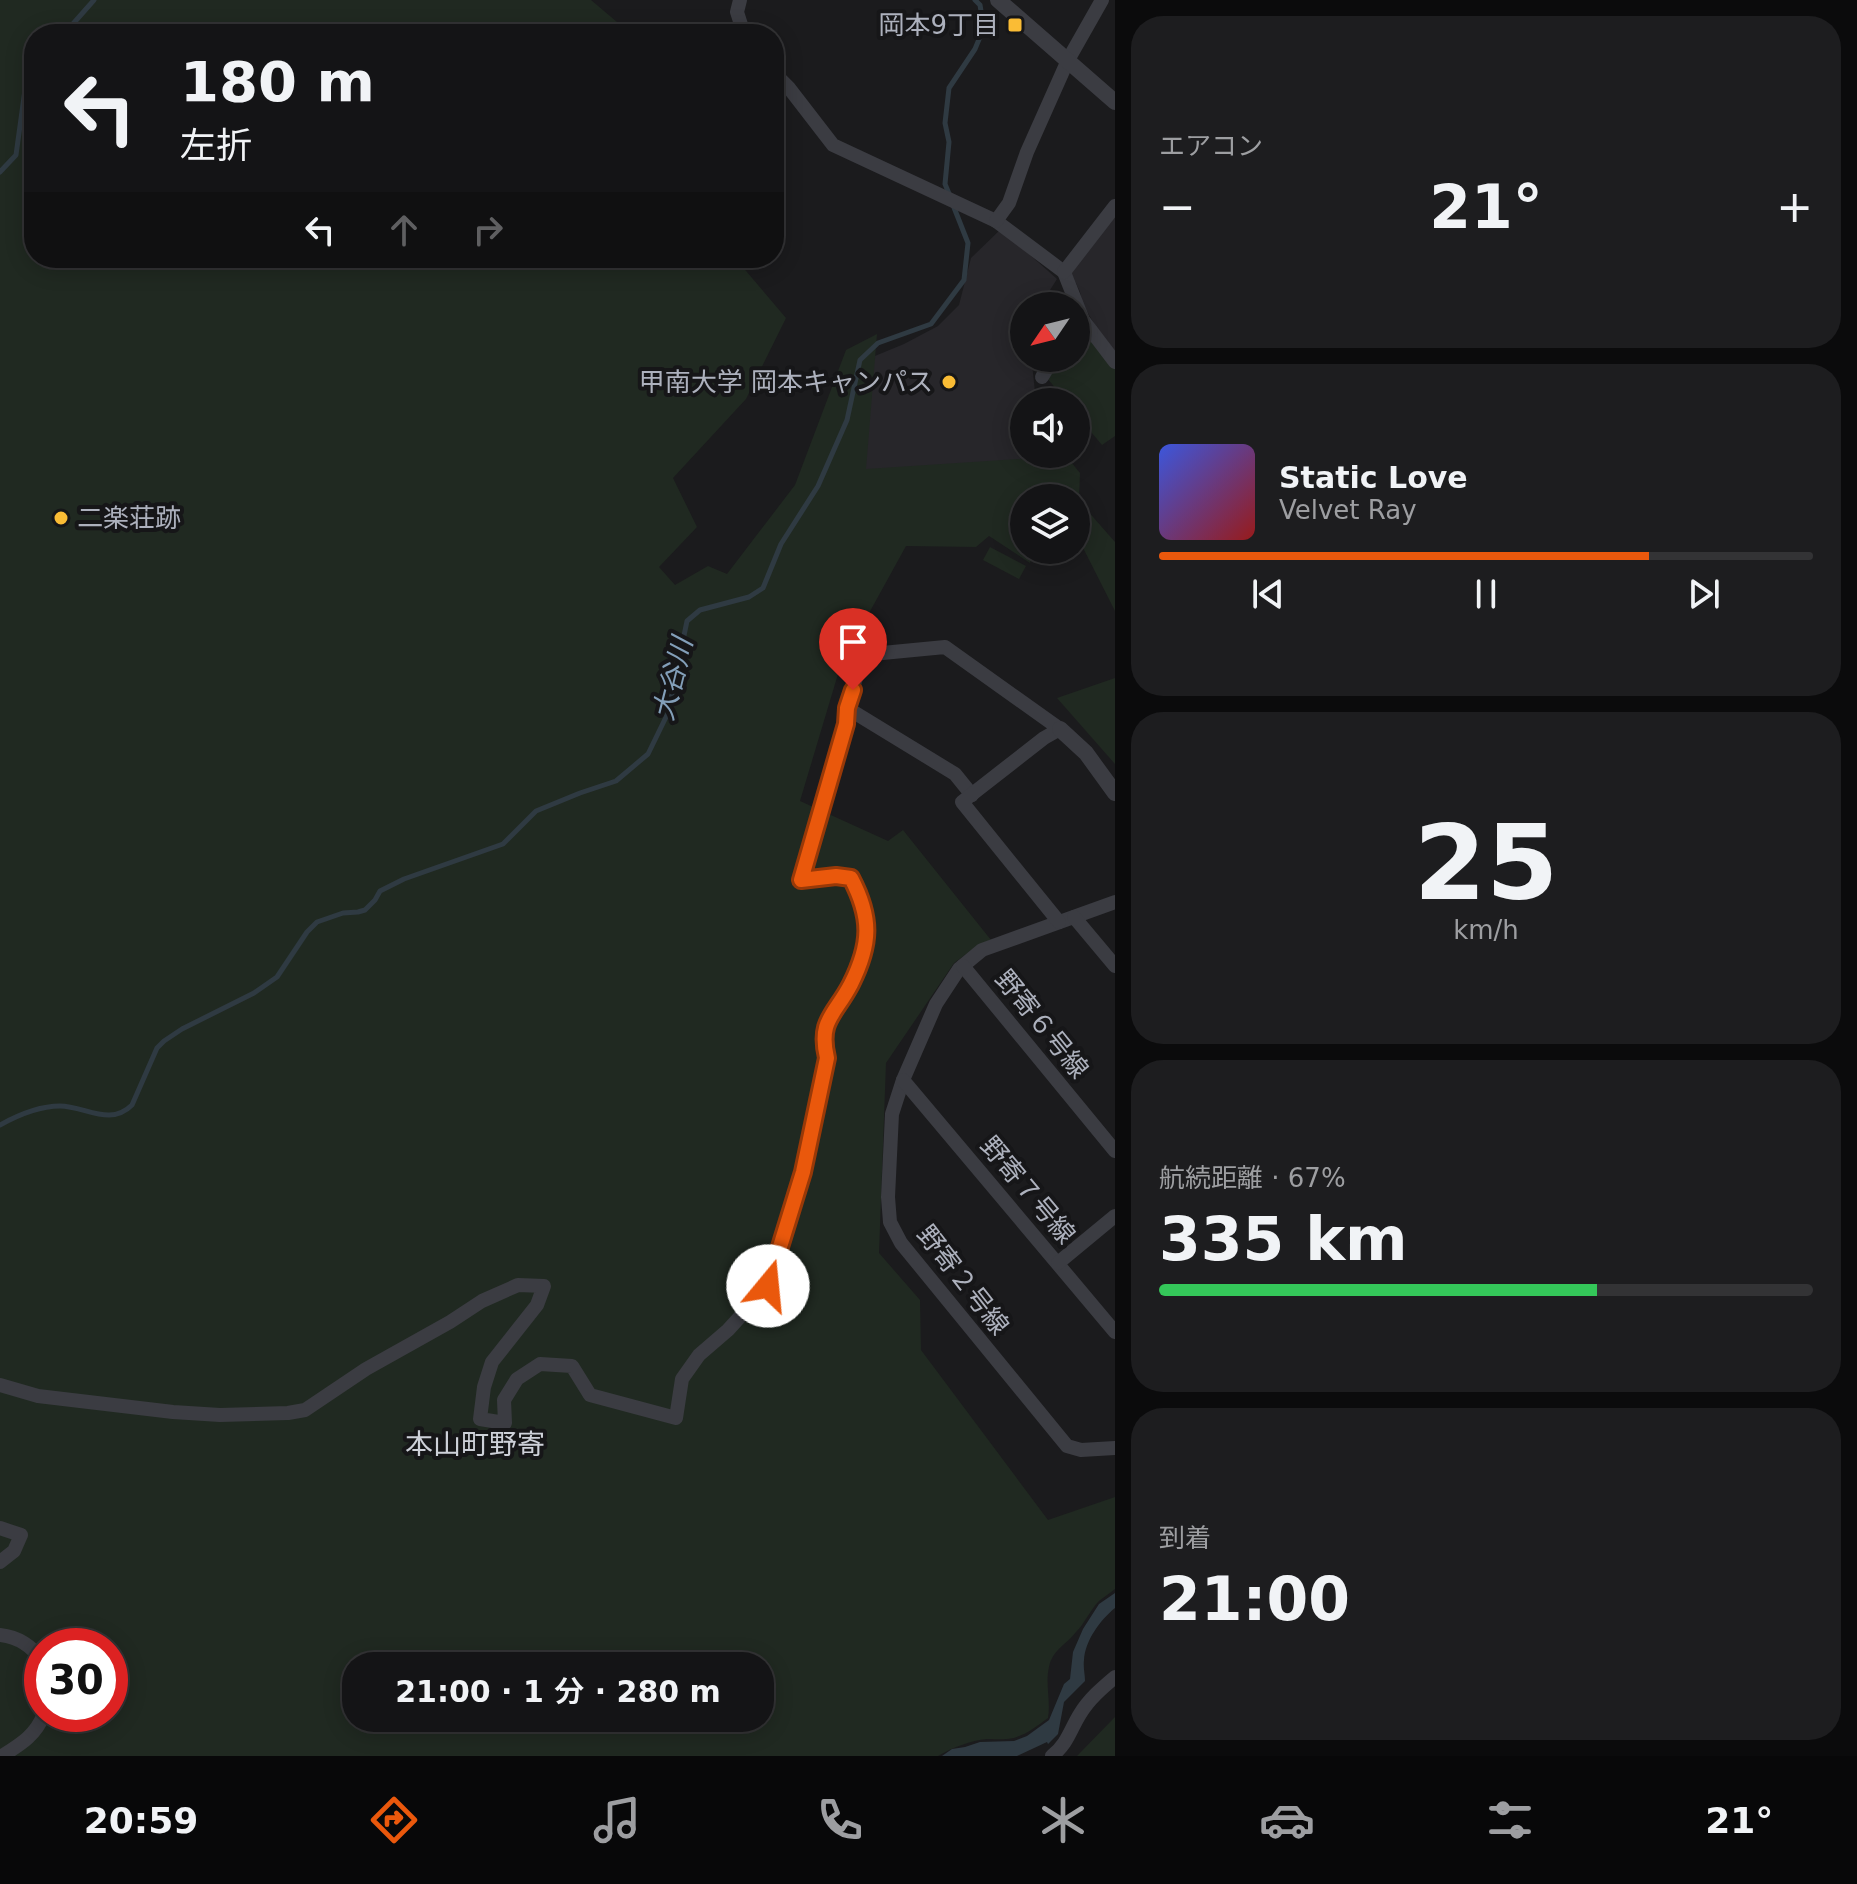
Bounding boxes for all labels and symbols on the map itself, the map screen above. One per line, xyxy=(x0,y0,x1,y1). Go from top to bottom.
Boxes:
place label: 岡本9丁目 xyxy=(878,10,999,40)
marker: 岡本9丁目 xyxy=(1006,16,1024,34)
north arrow xyxy=(1010,292,1090,372)
place label: 甲南大学 岡本キャンパス xyxy=(639,367,933,397)
marker: 甲南大学 岡本キャンパス xyxy=(940,373,958,391)
place label: 二楽荘跡 xyxy=(77,503,181,533)
marker: 二楽荘跡 xyxy=(52,509,70,527)
pin xyxy=(819,608,887,690)
water label: 大谷川 xyxy=(647,631,700,724)
street label: 野寄６号線 xyxy=(989,964,1095,1084)
street label: 野寄７号線 xyxy=(975,1131,1081,1249)
street label: 野寄２号線 xyxy=(911,1220,1015,1340)
position arrow xyxy=(726,1244,810,1328)
district label: 本山町野寄 xyxy=(405,1428,545,1461)
speed limit sign: 30 xyxy=(24,1628,128,1732)

